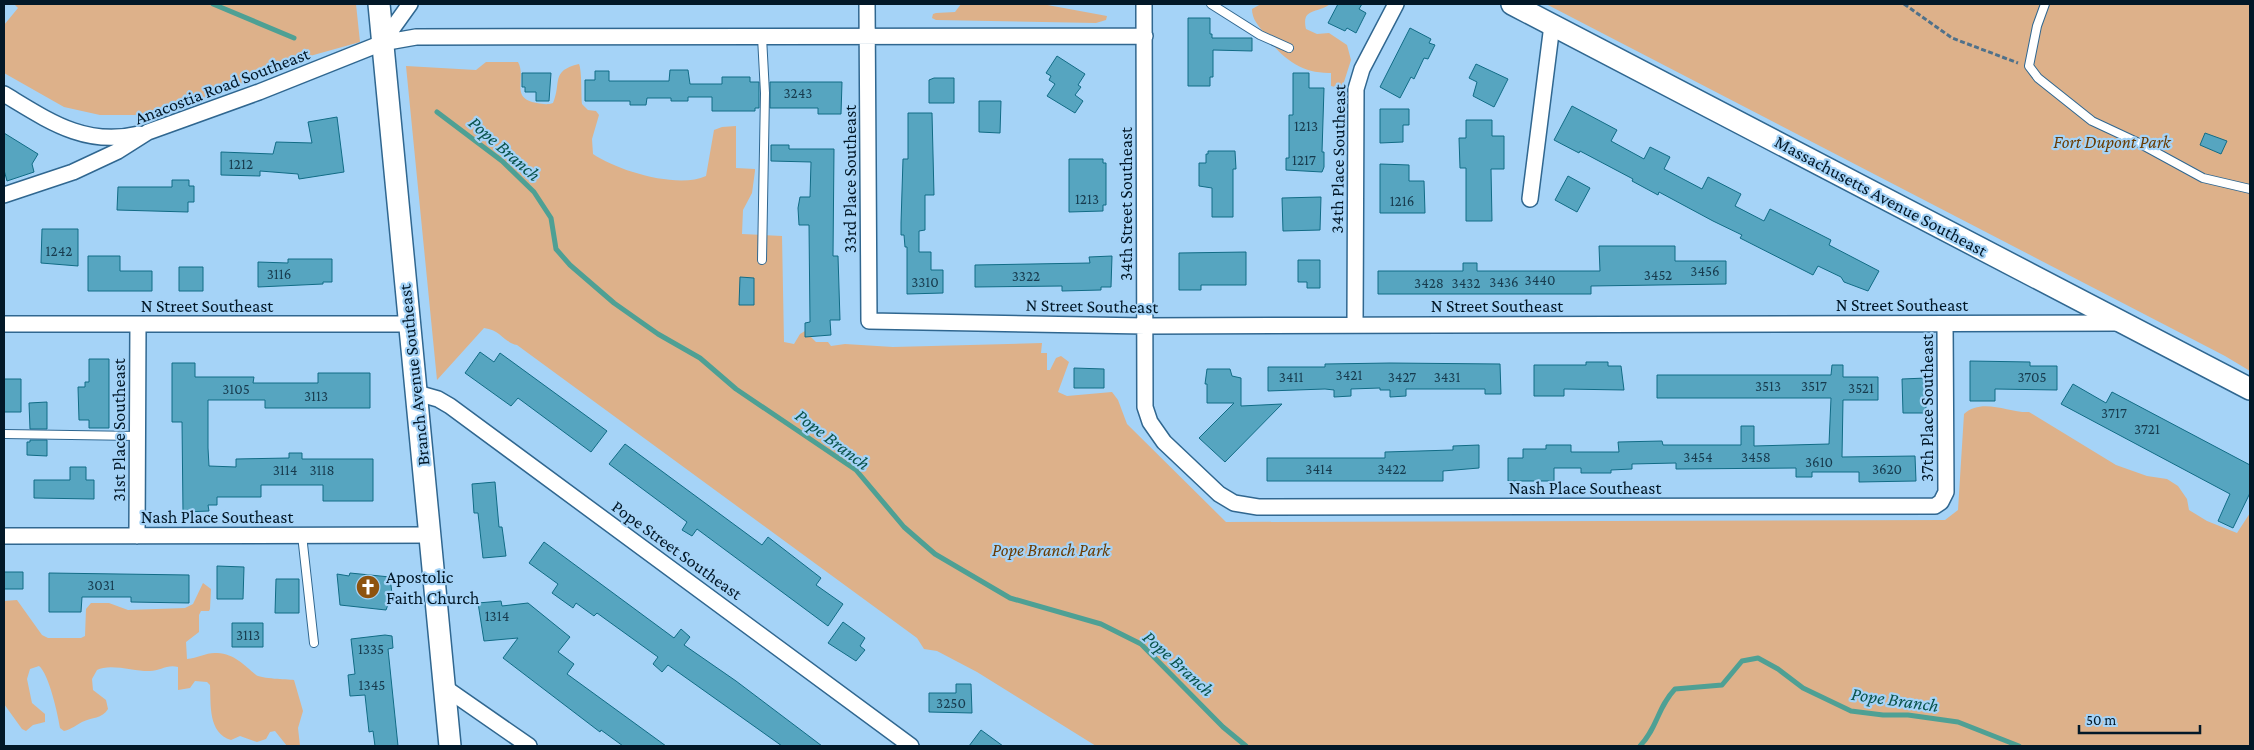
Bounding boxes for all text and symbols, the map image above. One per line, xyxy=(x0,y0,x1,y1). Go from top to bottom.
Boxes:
street label: Anacostia Road Southeast xyxy=(132,43,313,129)
street label: 34th Place Southeast xyxy=(1327,83,1349,234)
house number: 3243 xyxy=(784,85,812,101)
street label: 33rd Place Southeast xyxy=(840,104,860,253)
water label: Pope Branch xyxy=(465,112,545,185)
house number: 1213 xyxy=(1294,118,1318,134)
street label: 34th Street Southeast xyxy=(1116,126,1136,281)
street label: Massachusetts Avenue Southeast xyxy=(1771,131,1992,261)
park label: Fort Dupont Park xyxy=(2053,132,2172,152)
house number: 1217 xyxy=(1292,152,1316,168)
house number: 1212 xyxy=(229,156,253,172)
house number: 1213 xyxy=(1075,191,1099,207)
house number: 1216 xyxy=(1390,193,1414,209)
house number: 1242 xyxy=(46,243,72,259)
house number: 3456 xyxy=(1690,263,1720,279)
house number: 3116 xyxy=(267,266,291,282)
house number: 3452 xyxy=(1644,267,1672,283)
house number: 3322 xyxy=(1012,268,1040,284)
house number: 3440 xyxy=(1525,272,1555,288)
house number: 3310 xyxy=(911,274,939,290)
house number: 3436 xyxy=(1489,274,1519,290)
house number: 3428 xyxy=(1414,275,1444,291)
house number: 3432 xyxy=(1452,275,1480,291)
street label: Branch Avenue Southeast xyxy=(394,282,433,467)
street label: N Street Southeast xyxy=(1026,295,1159,317)
street label: N Street Southeast xyxy=(1836,295,1969,315)
street label: N Street Southeast xyxy=(141,296,274,316)
street label: N Street Southeast xyxy=(1431,296,1564,316)
street label: 37th Place Southeast xyxy=(1917,333,1937,482)
street label: 31st Place Southeast xyxy=(109,357,129,502)
house number: 3421 xyxy=(1336,367,1362,383)
house number: 3411 xyxy=(1279,369,1303,385)
house number: 3427 xyxy=(1388,369,1416,385)
house number: 3431 xyxy=(1434,369,1460,385)
house number: 3705 xyxy=(2017,369,2047,385)
house number: 3513 xyxy=(1755,378,1781,394)
house number: 3517 xyxy=(1801,378,1827,394)
house number: 3521 xyxy=(1848,380,1874,396)
house number: 3105 xyxy=(222,381,250,397)
house number: 3113 xyxy=(304,388,328,404)
water label: Pope Branch xyxy=(791,405,874,474)
house number: 3717 xyxy=(2101,405,2127,421)
house number: 3721 xyxy=(2134,421,2160,437)
house number: 3454 xyxy=(1683,449,1713,465)
house number: 3458 xyxy=(1741,449,1771,465)
house number: 3610 xyxy=(1805,454,1833,470)
house number: 3414 xyxy=(1305,461,1333,477)
house number: 3422 xyxy=(1378,461,1406,477)
house number: 3620 xyxy=(1872,461,1902,477)
house number: 3114 xyxy=(273,462,297,478)
house number: 3118 xyxy=(309,462,335,478)
street label: Nash Place Southeast xyxy=(1509,478,1662,498)
street label: Pope Street Southeast xyxy=(608,496,747,604)
street label: Nash Place Southeast xyxy=(141,507,294,527)
park label: Pope Branch Park xyxy=(992,540,1111,560)
place label: Apostolic Faith Church xyxy=(386,567,480,608)
church icon: Apostolic Faith Church xyxy=(355,574,381,600)
house number: 3031 xyxy=(87,577,115,593)
house number: 1314 xyxy=(485,608,509,624)
water label: Pope Branch xyxy=(1139,626,1218,701)
house number: 3113 xyxy=(236,627,260,643)
house number: 1335 xyxy=(358,641,384,657)
house number: 1345 xyxy=(359,677,385,693)
water label: Pope Branch xyxy=(1850,683,1940,716)
house number: 3250 xyxy=(936,695,966,711)
scale bar xyxy=(2079,702,2200,734)
text: 50 m xyxy=(2086,712,2116,728)

